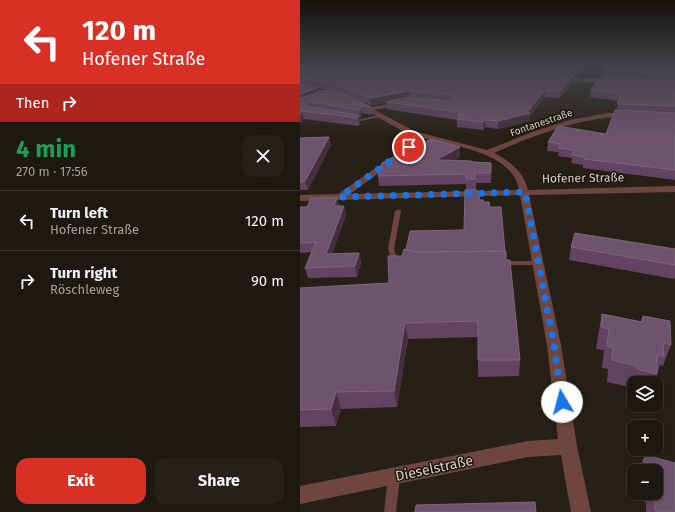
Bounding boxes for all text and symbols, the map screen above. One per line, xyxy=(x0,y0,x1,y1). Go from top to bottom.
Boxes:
text: 120 m xyxy=(82,14,156,47)
icon: left xyxy=(16,16,68,68)
text: Hofener Straße xyxy=(82,48,205,70)
icon: right xyxy=(58,92,80,114)
text: Then xyxy=(16,94,50,112)
street label: Fontanestraße xyxy=(509,107,574,139)
pin xyxy=(392,130,426,164)
text: 4 min xyxy=(16,135,76,163)
button: close xyxy=(242,135,284,177)
icon: arrive xyxy=(398,136,420,158)
text: 270 m · 17:56 xyxy=(16,164,88,179)
street label: Hofener Straße xyxy=(542,170,624,186)
text: Turn left xyxy=(50,204,108,222)
icon: left xyxy=(16,210,38,232)
text: 120 m xyxy=(245,212,284,230)
text: Hofener Straße xyxy=(50,222,139,237)
text: Turn right xyxy=(50,264,117,282)
icon: right xyxy=(16,270,38,292)
text: 90 m xyxy=(251,272,284,290)
text: Röschleweg xyxy=(50,282,119,297)
map controls xyxy=(627,376,663,500)
button: layers xyxy=(627,376,663,412)
position arrow xyxy=(541,381,583,423)
button: + xyxy=(627,420,663,456)
street label: Dieselstraße xyxy=(394,452,474,485)
button: Exit xyxy=(16,458,146,504)
button: Share xyxy=(154,458,284,504)
button: − xyxy=(627,464,663,500)

